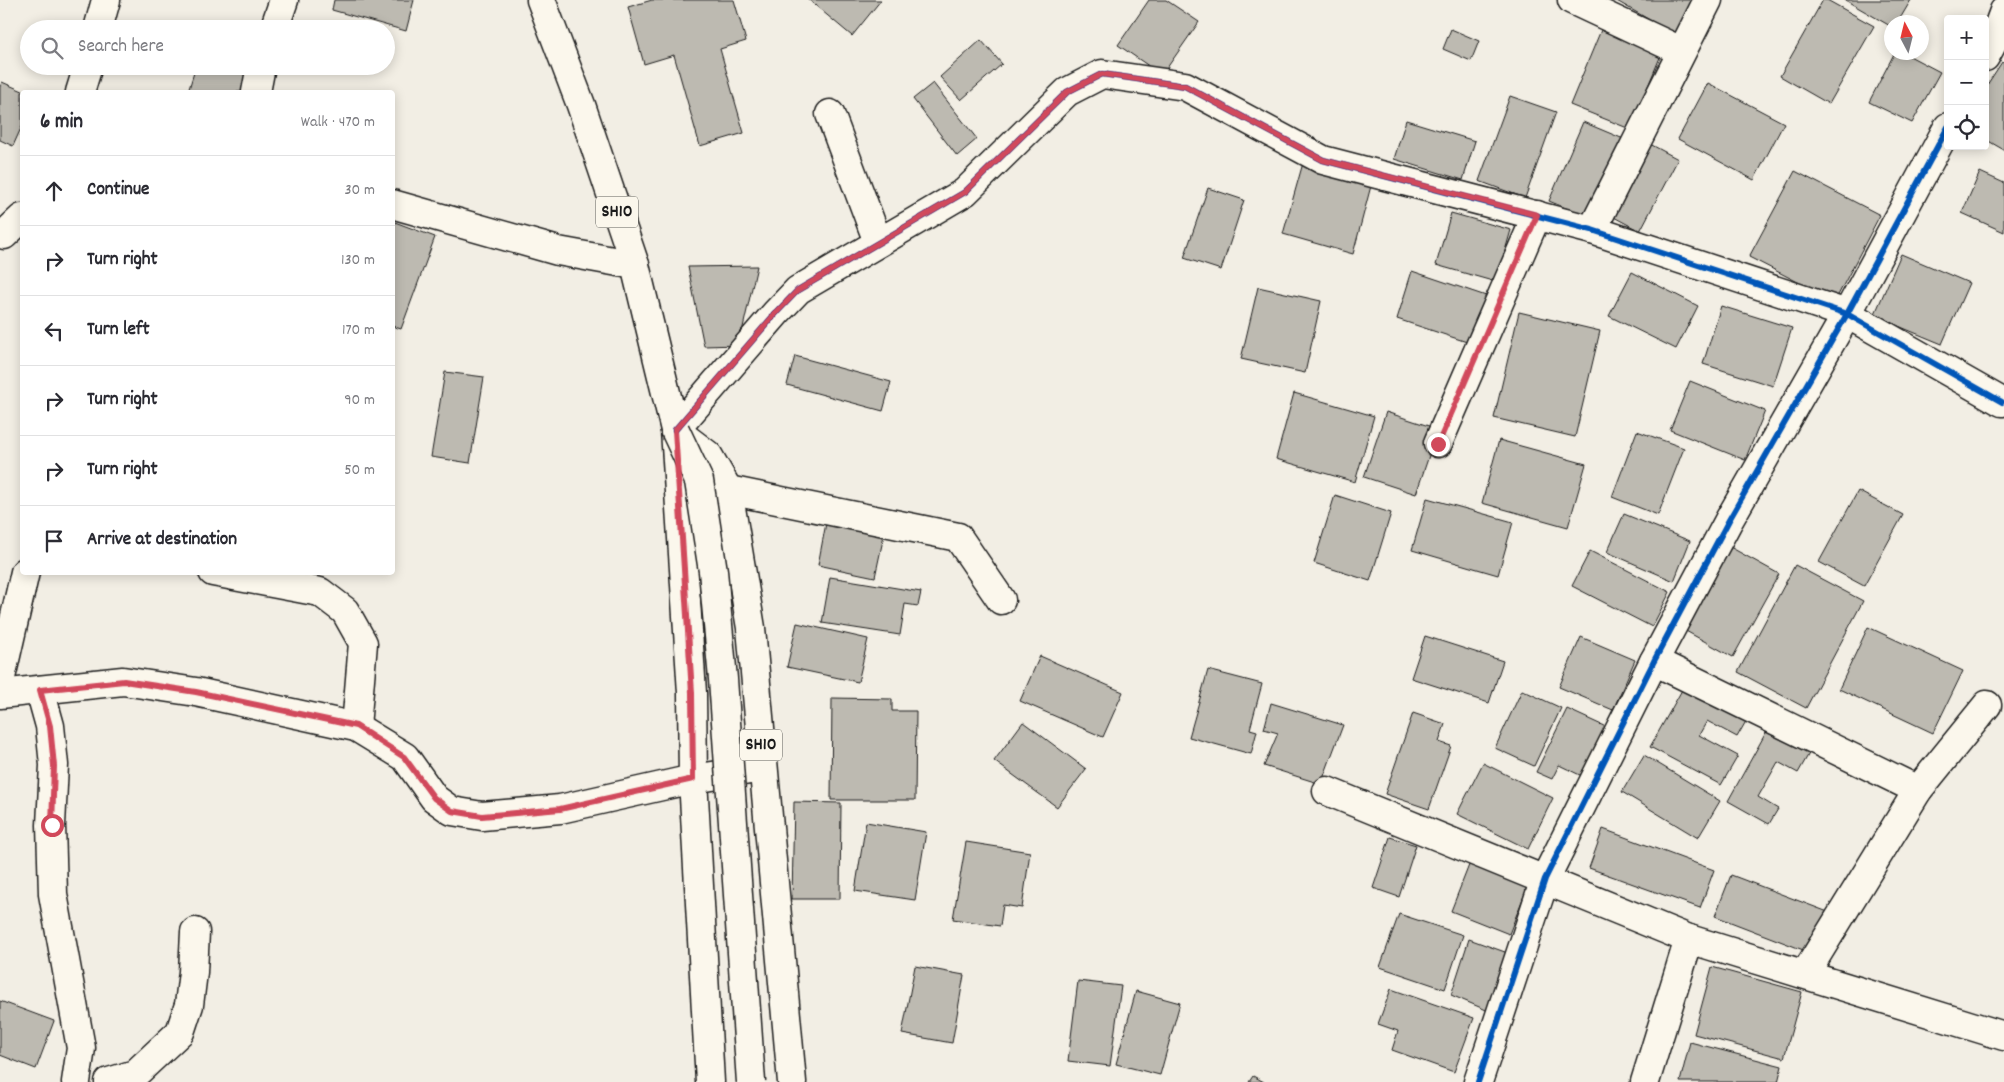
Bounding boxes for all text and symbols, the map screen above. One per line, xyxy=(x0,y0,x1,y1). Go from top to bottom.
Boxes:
north arrow xyxy=(1884,15,1929,60)
map controls xyxy=(1944,15,1989,150)
button: + xyxy=(1944,15,1989,60)
search box xyxy=(20,20,395,75)
icon: search xyxy=(38,34,66,62)
text: Search here xyxy=(78,34,164,61)
button: − xyxy=(1944,60,1989,105)
button: locate xyxy=(1944,105,1989,150)
text: 6 min xyxy=(40,108,83,138)
text: Walk · 470 m xyxy=(301,111,375,134)
icon: ahead xyxy=(40,177,68,205)
text: Continue xyxy=(87,177,149,204)
text: 30 m xyxy=(345,179,375,202)
road number: SH10 xyxy=(596,196,638,228)
icon: right xyxy=(40,247,68,275)
text: Turn right xyxy=(87,247,158,274)
text: 130 m xyxy=(341,249,375,272)
icon: left xyxy=(40,317,68,345)
text: Turn left xyxy=(87,317,150,344)
text: 170 m xyxy=(342,319,375,342)
icon: right xyxy=(40,387,68,415)
text: Turn right xyxy=(87,387,158,414)
text: 90 m xyxy=(344,389,375,412)
route end xyxy=(1427,433,1450,456)
icon: right xyxy=(40,457,68,485)
text: Turn right xyxy=(87,457,158,484)
text: 50 m xyxy=(344,459,375,482)
icon: arrive xyxy=(40,527,68,555)
text: Arrive at destination xyxy=(87,527,237,554)
road number: SH10 xyxy=(740,730,782,760)
route start xyxy=(41,814,64,837)

